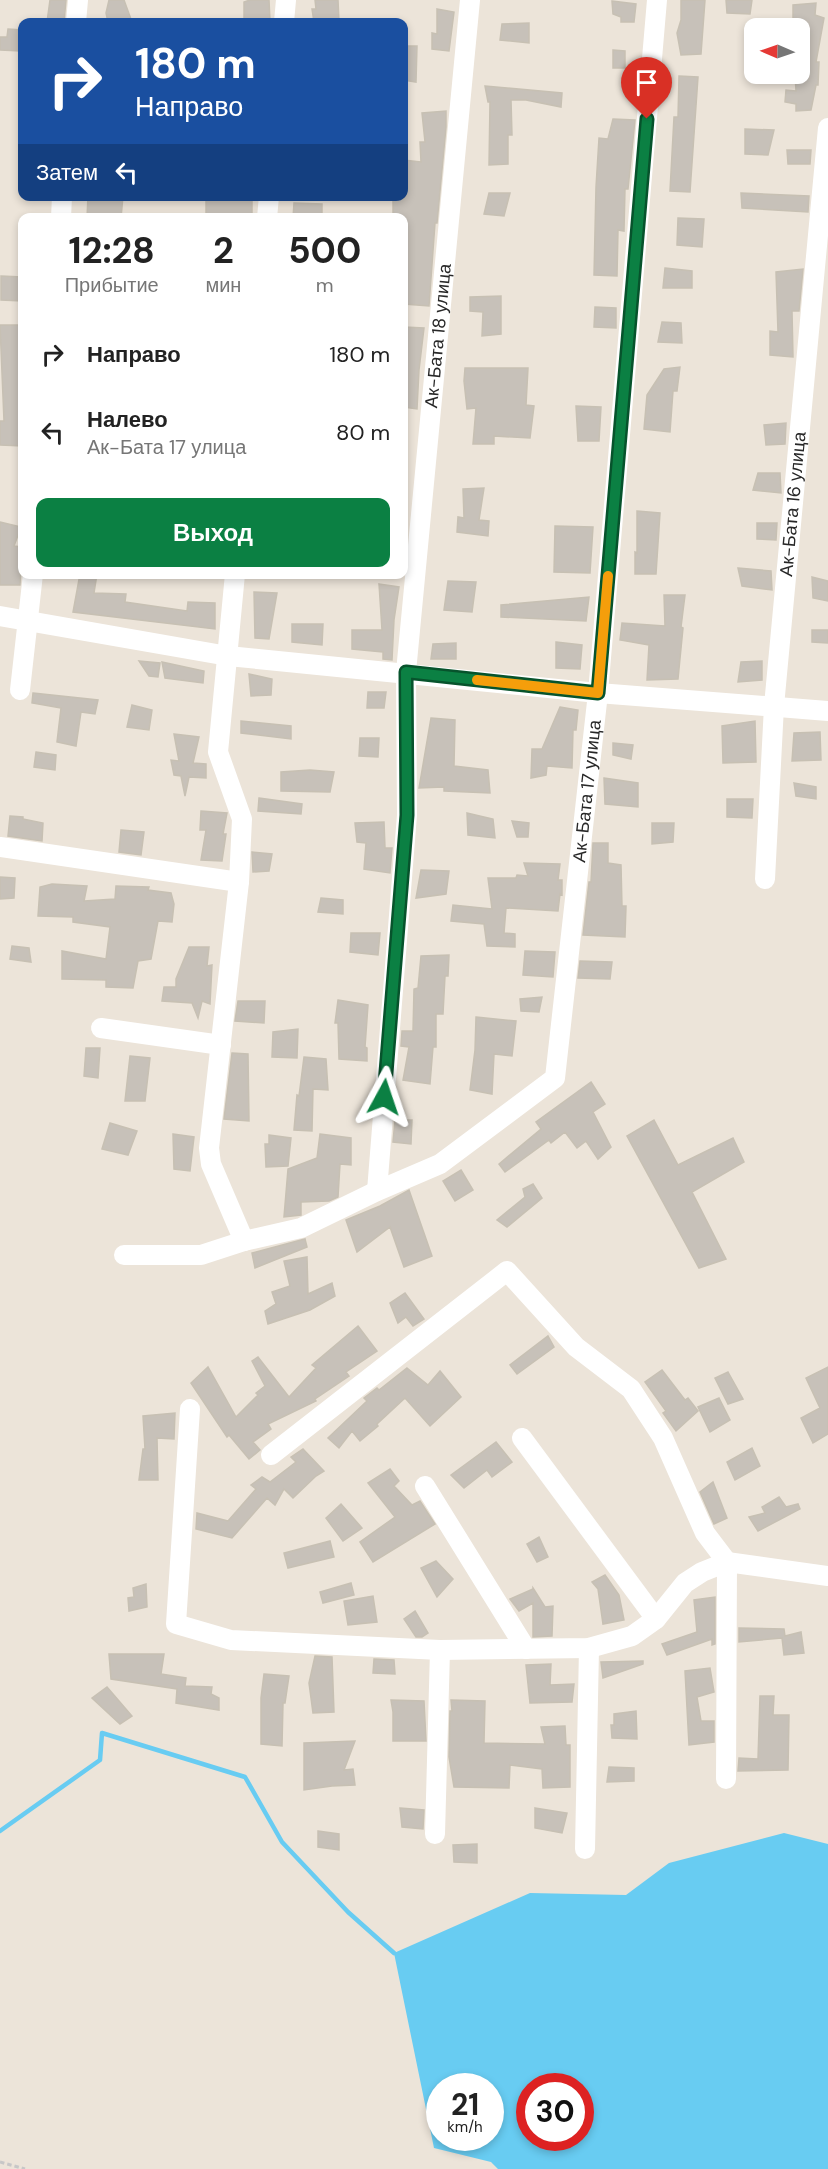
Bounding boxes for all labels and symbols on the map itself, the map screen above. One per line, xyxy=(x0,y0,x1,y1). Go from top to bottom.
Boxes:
north arrow xyxy=(744,18,810,84)
pin xyxy=(621,57,672,119)
street label: Ак-Бата 18 улица xyxy=(419,262,457,409)
street label: Ак-Бата 16 улица xyxy=(774,430,812,578)
street label: Ак-Бата 17 улица xyxy=(567,718,607,864)
position arrow xyxy=(352,1065,416,1129)
speed limit sign: 30 xyxy=(516,2073,594,2151)

